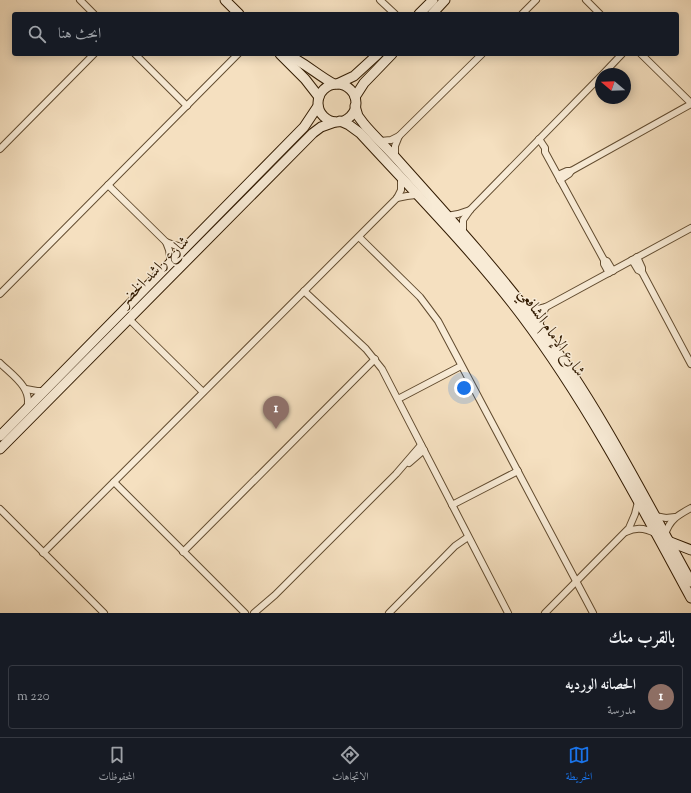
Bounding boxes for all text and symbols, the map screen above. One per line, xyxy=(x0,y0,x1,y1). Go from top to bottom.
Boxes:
search box xyxy=(12,12,679,56)
icon: search xyxy=(26,23,48,45)
text: ابحث هنا xyxy=(58,24,101,45)
north arrow xyxy=(595,68,631,104)
street label: شارع راشد الخضر xyxy=(113,231,196,314)
street label: شارع الإمام الشافعي xyxy=(510,284,590,383)
your location xyxy=(454,378,474,398)
pin: 1 xyxy=(263,396,289,429)
text: بالقرب منك xyxy=(609,627,675,651)
text: الحصانه الورديه xyxy=(565,675,636,696)
text: 220 m xyxy=(17,688,50,706)
text: 1 xyxy=(659,688,663,706)
text: مدرسة xyxy=(607,702,636,720)
tab: المحفوظات xyxy=(99,744,135,787)
tab: الاتجاهات xyxy=(332,744,369,787)
tab: الخريطة xyxy=(566,744,592,787)

